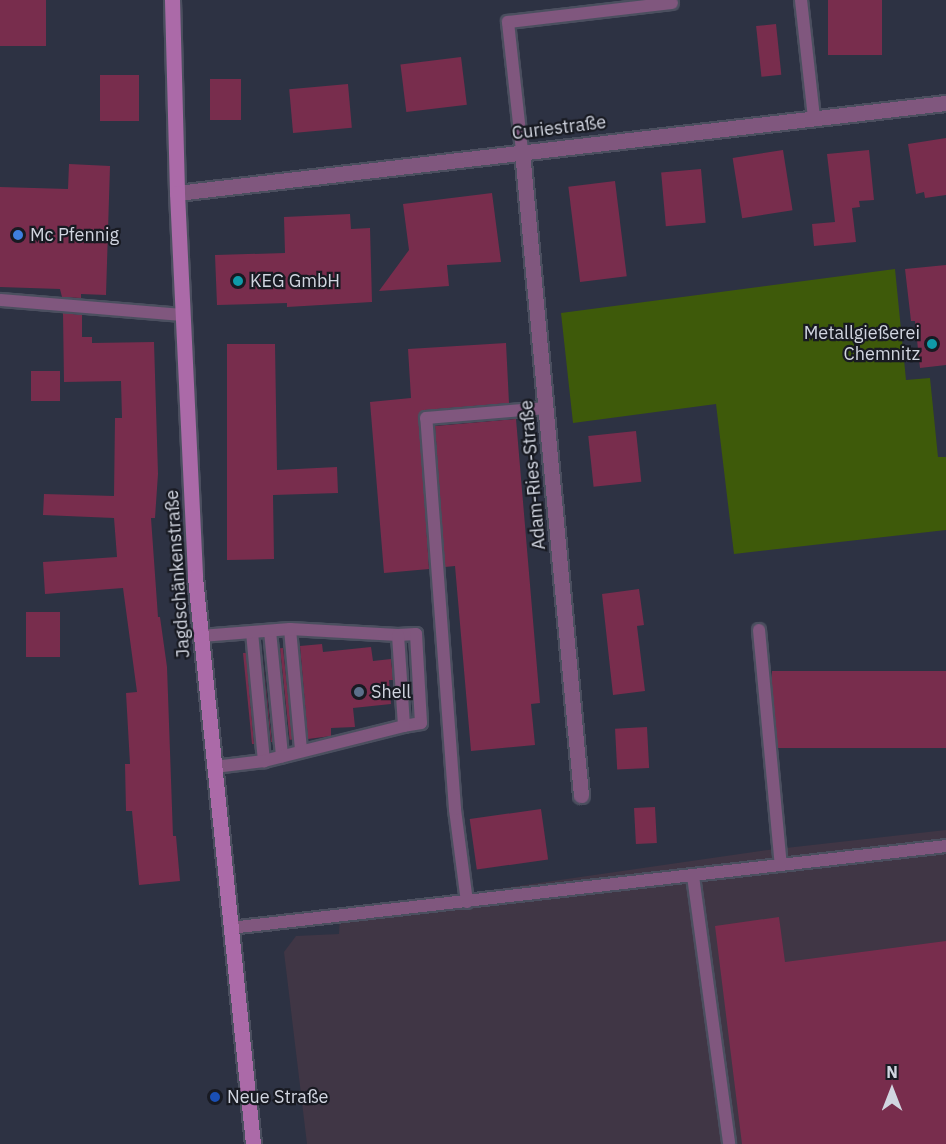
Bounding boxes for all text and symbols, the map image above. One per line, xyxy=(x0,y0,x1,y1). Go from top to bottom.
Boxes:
street label: Curiestraße xyxy=(511,111,607,145)
place label: Mc Pfennig xyxy=(30,224,119,246)
marker: Mc Pfennig xyxy=(11,228,25,242)
place label: KEG GmbH xyxy=(250,270,340,292)
marker: KEG GmbH xyxy=(231,274,245,288)
place label: Metallgießerei Chemnitz xyxy=(804,323,920,366)
marker: Metallgießerei Chemnitz xyxy=(925,337,939,351)
street label: Adam-Ries-Straße xyxy=(516,399,550,551)
street label: Jagdschänkenstraße xyxy=(161,489,195,659)
place label: Shell xyxy=(371,681,411,703)
marker: Shell xyxy=(352,685,366,699)
north arrow xyxy=(862,1060,922,1120)
text: N xyxy=(886,1062,898,1082)
place label: Neue Straße xyxy=(227,1086,328,1108)
marker: Neue Straße xyxy=(208,1090,222,1104)

